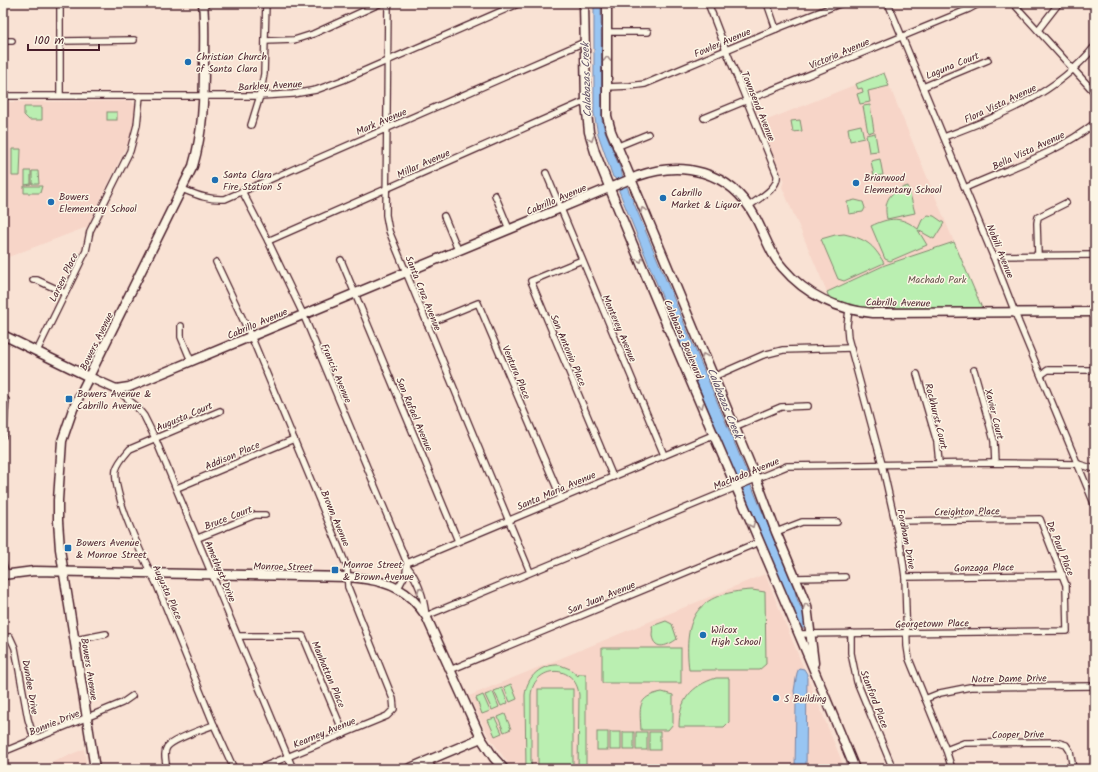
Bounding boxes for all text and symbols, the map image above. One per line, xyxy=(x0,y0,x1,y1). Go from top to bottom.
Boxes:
street label: Fowler Avenue xyxy=(692,24,754,62)
scale bar xyxy=(28,26,99,52)
text: 100 m xyxy=(34,31,65,50)
street label: Victoria Avenue xyxy=(807,34,873,74)
water label: Calabazas Creek xyxy=(577,40,597,118)
street label: Laguna Court xyxy=(923,48,982,84)
place label: Christian Church of Santa Clara xyxy=(196,49,267,77)
one-way arrow xyxy=(603,56,611,62)
marker: Christian Church of Santa Clara xyxy=(183,57,193,67)
street label: Townsend Avenue xyxy=(737,69,780,144)
street label: Barkley Avenue xyxy=(238,76,303,96)
street label: Flora Vista Avenue xyxy=(962,80,1040,128)
street label: Mark Avenue xyxy=(353,104,410,140)
street label: Bella Vista Avenue xyxy=(989,127,1068,175)
one-way arrow xyxy=(586,136,595,143)
street label: Millar Avenue xyxy=(394,145,453,183)
place label: Santa Clara Fire Station 5 xyxy=(223,167,282,195)
place label: Briarwood Elementary School xyxy=(864,170,942,198)
marker: Santa Clara Fire Station 5 xyxy=(210,175,220,185)
marker: Briarwood Elementary School xyxy=(851,178,861,188)
street label: Cabrillo Avenue xyxy=(524,180,590,220)
place label: Cabrillo Market & Liquor xyxy=(671,185,741,213)
place label: Bowers Elementary School xyxy=(59,189,137,217)
marker: Cabrillo Market & Liquor xyxy=(658,193,668,203)
marker: Bowers Elementary School xyxy=(46,197,56,207)
one-way arrow xyxy=(640,207,648,214)
street label: Nobili Avenue xyxy=(982,222,1018,281)
street label: Larsen Place xyxy=(45,250,83,305)
street label: Santa Cruz Avenue xyxy=(401,253,446,334)
one-way arrow xyxy=(635,256,643,263)
park label: Machado Park xyxy=(908,272,967,288)
street label: Monterey Avenue xyxy=(598,292,641,365)
street label: Cabrillo Avenue xyxy=(866,294,931,312)
street label: Calabazas Boulevard xyxy=(659,297,707,383)
street label: Cabrillo Avenue xyxy=(225,304,291,344)
street label: Bowers Avenue xyxy=(76,309,118,373)
street label: San Antonio Place xyxy=(546,312,591,389)
street label: Francis Avenue xyxy=(316,341,356,406)
street label: Ventura Place xyxy=(498,343,535,402)
one-way arrow xyxy=(701,352,709,360)
water label: Calabazas Creek xyxy=(702,365,747,443)
street label: San Rafael Avenue xyxy=(391,375,437,454)
street label: Rockhurst Court xyxy=(920,381,952,451)
place label: Bowers Avenue & Cabrillo Avenue xyxy=(77,386,151,414)
street label: Xavier Court xyxy=(980,387,1008,441)
marker: Bowers Avenue & Cabrillo Avenue xyxy=(64,394,74,404)
street label: Augusta Court xyxy=(154,398,215,436)
one-way arrow xyxy=(696,401,704,409)
street label: Addison Place xyxy=(203,437,263,475)
street label: Machado Avenue xyxy=(711,453,782,494)
street label: Santa Maria Avenue xyxy=(514,467,599,515)
street label: Brown Avenue xyxy=(316,488,354,549)
street label: Bruce Court xyxy=(202,501,255,534)
street label: Creighton Place xyxy=(934,503,1000,521)
street label: Fordham Drive xyxy=(892,508,920,571)
street label: De Paul Place xyxy=(1042,519,1079,579)
one-way arrow xyxy=(747,521,755,529)
place label: Bowers Avenue & Monroe Street xyxy=(76,535,147,563)
street label: Amethyst Drive xyxy=(200,538,240,605)
marker: Bowers Avenue & Monroe Street xyxy=(63,543,73,553)
place label: Monroe Street & Brown Avenue xyxy=(343,557,414,585)
street label: Monroe Street xyxy=(253,558,313,576)
street label: Gonzaga Place xyxy=(954,559,1015,577)
street label: Augusta Place xyxy=(148,562,187,623)
marker: Monroe Street & Brown Avenue xyxy=(330,565,340,575)
street label: San Juan Avenue xyxy=(565,577,638,619)
one-way arrow xyxy=(417,586,425,594)
one-way arrow xyxy=(802,602,811,609)
street label: Georgetown Place xyxy=(895,615,969,633)
place label: Wilcox High School xyxy=(711,622,761,650)
marker: Wilcox High School xyxy=(698,630,708,640)
street label: Bowers Avenue xyxy=(76,637,102,702)
street label: Manhattan Place xyxy=(307,638,350,711)
street label: Dundee Drive xyxy=(17,658,43,716)
street label: Stanford Place xyxy=(856,668,893,731)
street label: Notre Dame Drive xyxy=(971,670,1047,688)
place label: S Building xyxy=(784,691,827,707)
marker: S Building xyxy=(771,693,781,703)
street label: Bonnie Drive xyxy=(27,705,83,740)
street label: Kearney Avenue xyxy=(291,713,359,753)
street label: Cooper Drive xyxy=(992,727,1045,743)

